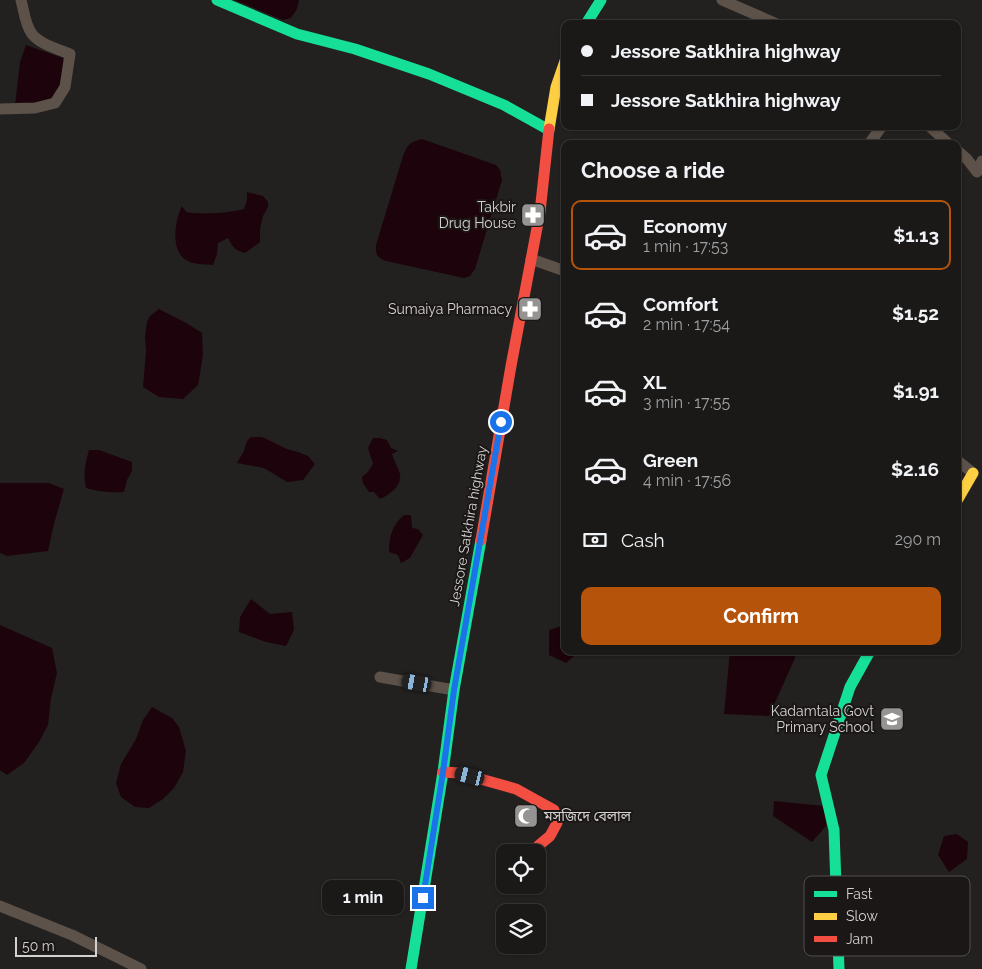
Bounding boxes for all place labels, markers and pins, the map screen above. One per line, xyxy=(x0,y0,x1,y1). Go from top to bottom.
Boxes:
place label: Takbir Drug House xyxy=(439,199,516,231)
pharmacy icon: Takbir Drug House xyxy=(520,202,546,228)
pharmacy icon: Sumaiya Pharmacy xyxy=(517,296,543,322)
place label: Sumaiya Pharmacy xyxy=(388,301,512,317)
place label: Kadamtala Govt Primary School xyxy=(771,703,874,735)
school or university icon: Kadamtala Govt Primary School xyxy=(879,706,905,732)
mosque icon: মসজিদে বেলাল xyxy=(513,803,539,829)
place label: মসজিদে বেলাল xyxy=(543,808,632,824)

